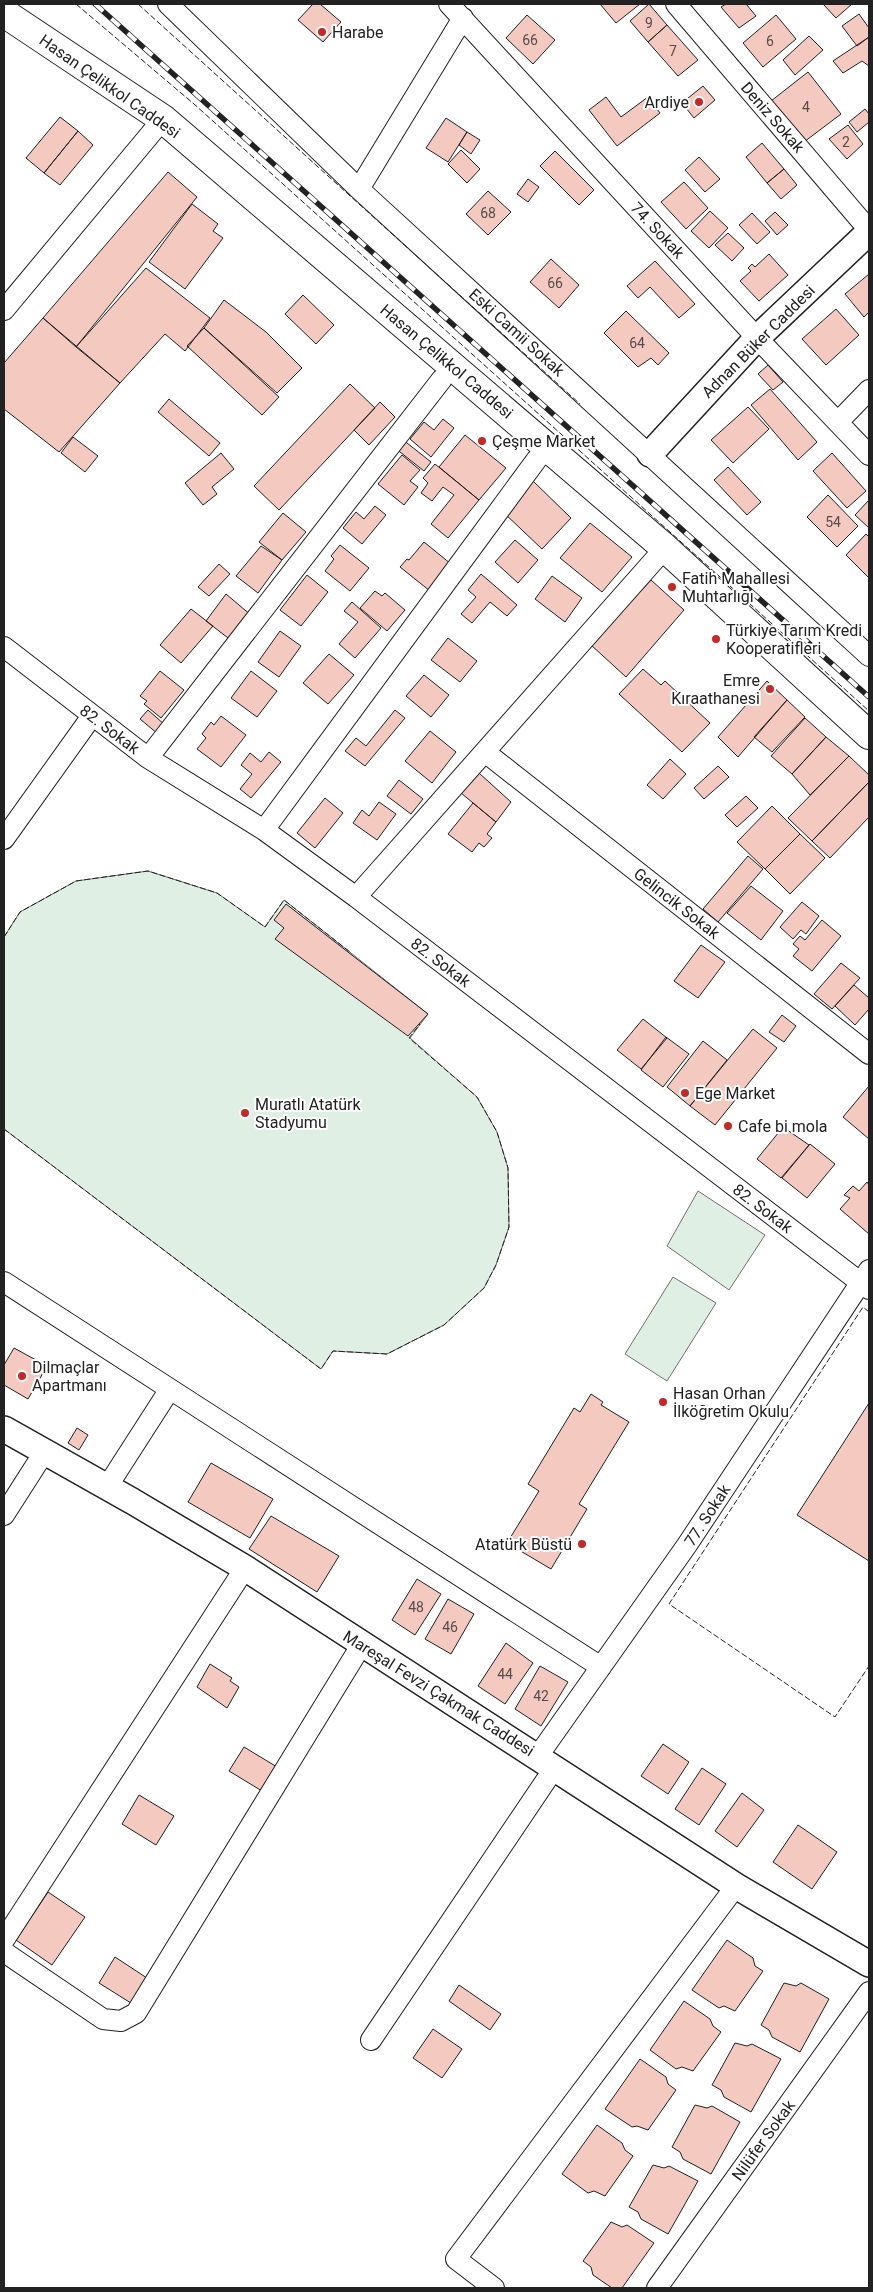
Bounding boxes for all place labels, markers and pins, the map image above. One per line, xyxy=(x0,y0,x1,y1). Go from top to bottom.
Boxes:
place label: Harabe xyxy=(332,23,383,42)
marker: Harabe xyxy=(316,26,328,38)
place label: Ardiye xyxy=(644,93,689,112)
marker: Ardiye xyxy=(693,96,705,108)
place label: Çeşme Market xyxy=(492,432,595,451)
marker: Çeşme Market xyxy=(476,435,488,447)
place label: Fatih Mahallesi Muhtarlığı xyxy=(682,569,790,606)
marker: Fatih Mahallesi Muhtarlığı xyxy=(666,581,678,593)
place label: Türkiye Tarım Kredi Kooperatifleri xyxy=(726,621,862,658)
marker: Türkiye Tarım Kredi Kooperatifleri xyxy=(710,633,722,645)
place label: Emre Kıraathanesi xyxy=(671,671,760,708)
marker: Emre Kıraathanesi xyxy=(764,683,776,695)
place label: Ege Market xyxy=(695,1084,775,1103)
marker: Ege Market xyxy=(679,1087,691,1099)
place label: Muratlı Atatürk Stadyumu xyxy=(255,1095,361,1132)
marker: Muratlı Atatürk Stadyumu xyxy=(239,1107,251,1119)
place label: Cafe bi mola xyxy=(738,1117,828,1136)
marker: Cafe bi mola xyxy=(722,1120,734,1132)
place label: Dilmaçlar Apartmanı xyxy=(32,1358,107,1395)
marker: Dilmaçlar Apartmanı xyxy=(16,1370,28,1382)
place label: Hasan Orhan İlköğretim Okulu xyxy=(673,1384,789,1421)
marker: Hasan Orhan İlköğretim Okulu xyxy=(657,1396,669,1408)
place label: Atatürk Büstü xyxy=(475,1535,572,1554)
marker: Atatürk Büstü xyxy=(576,1538,588,1550)

